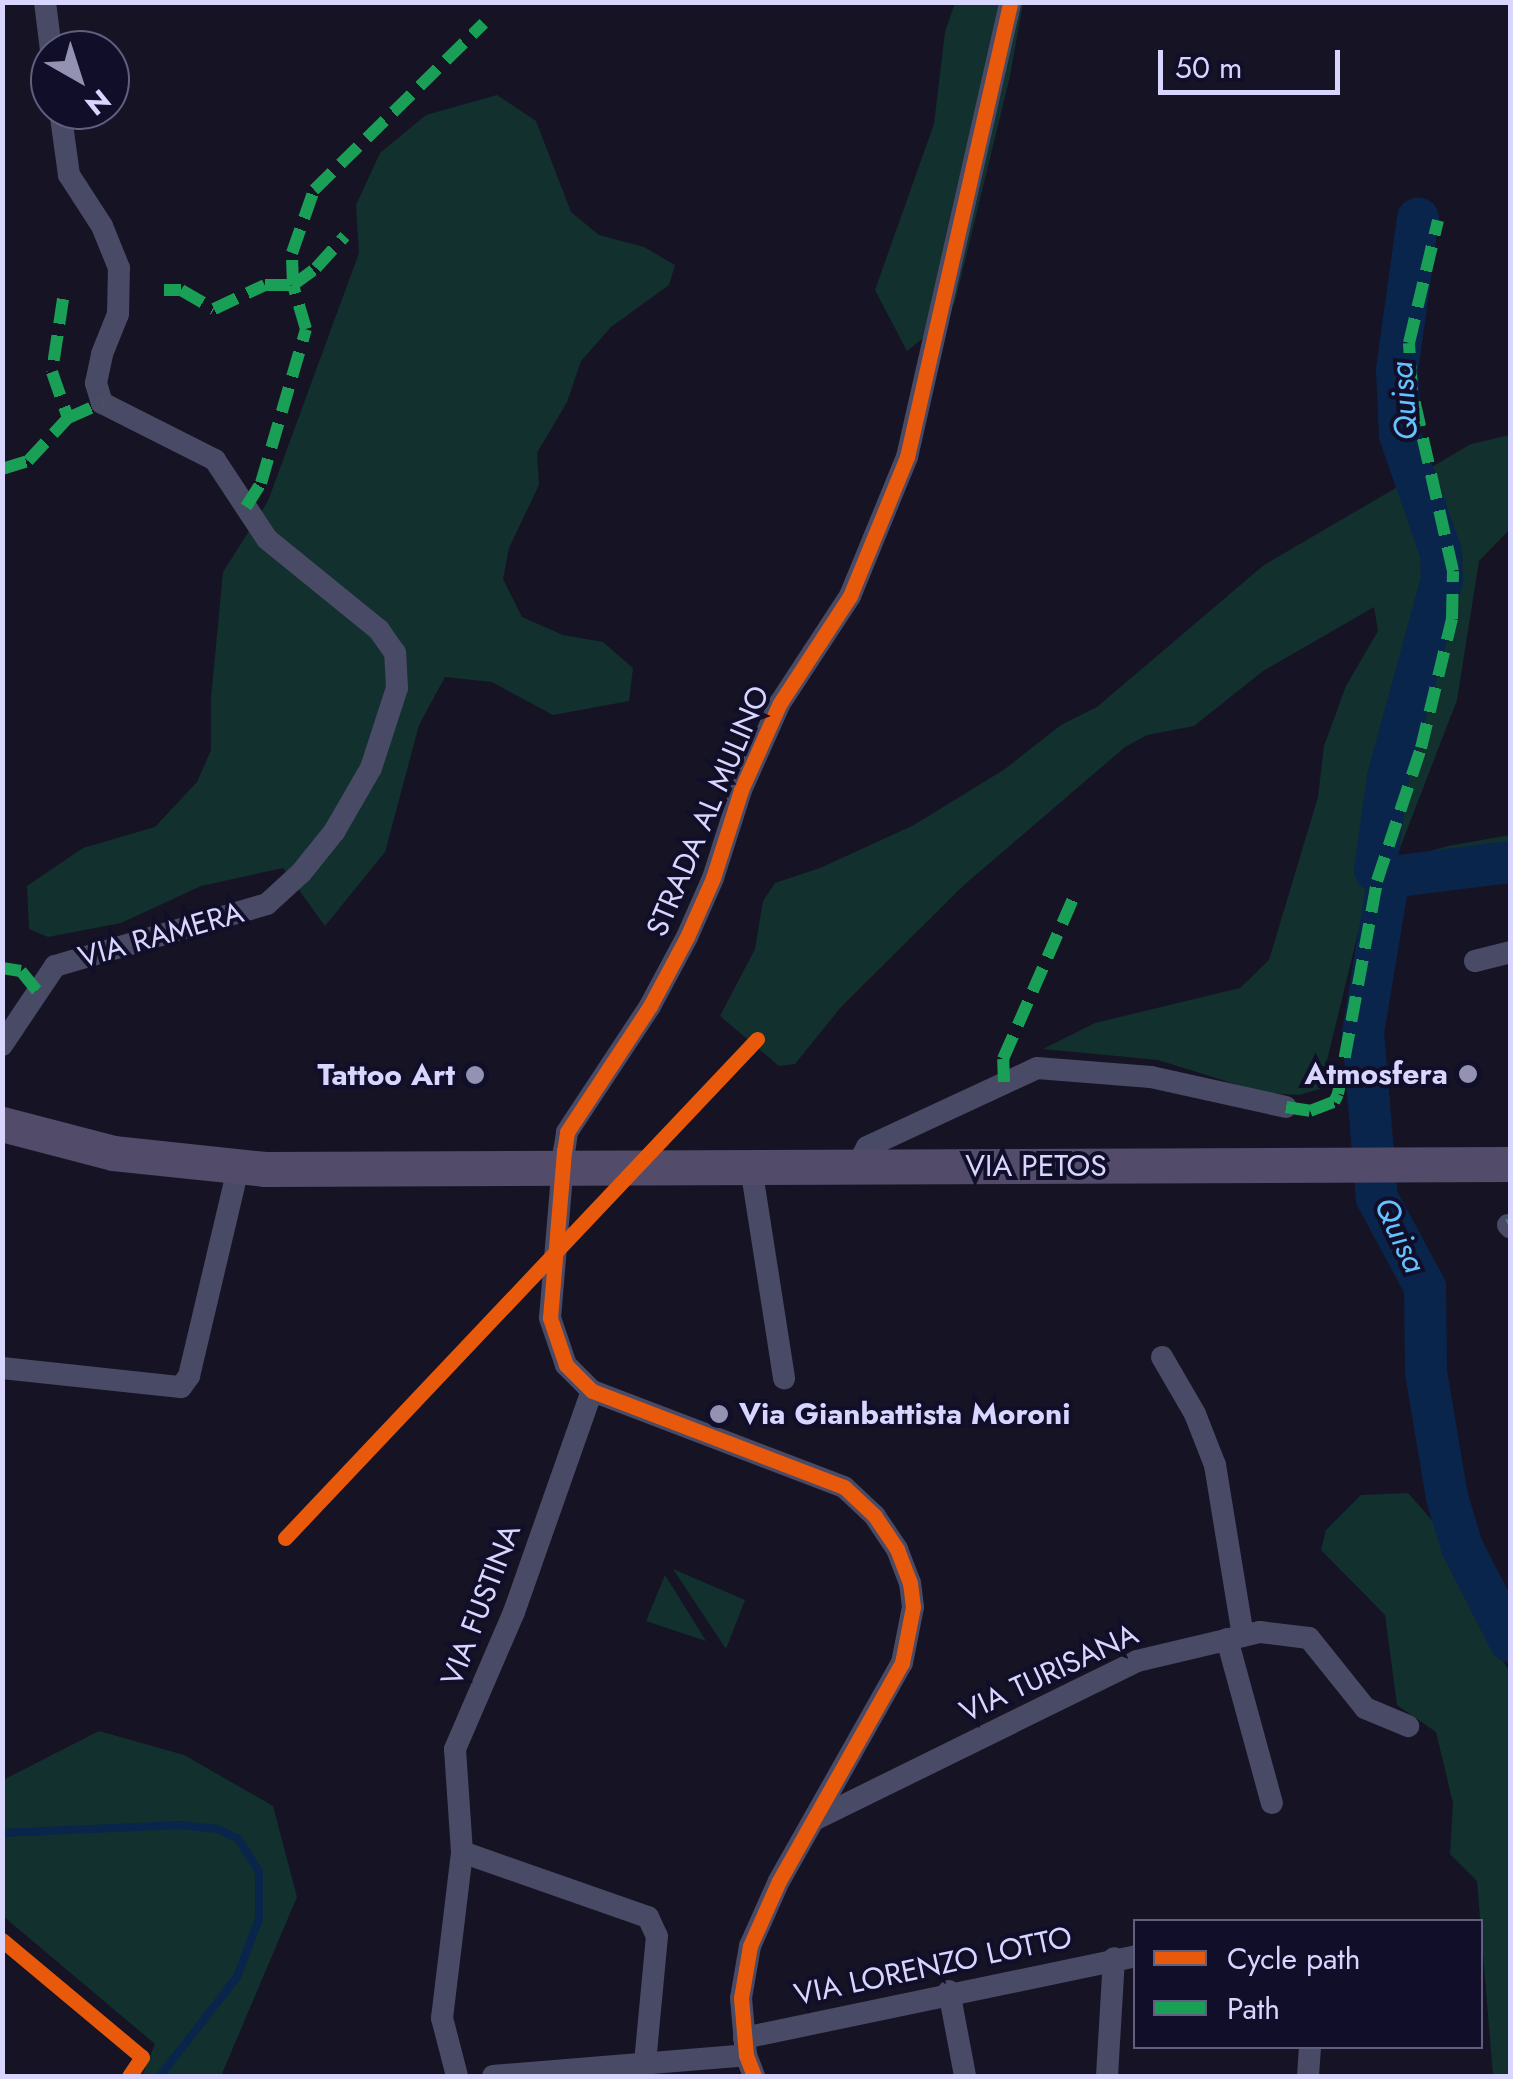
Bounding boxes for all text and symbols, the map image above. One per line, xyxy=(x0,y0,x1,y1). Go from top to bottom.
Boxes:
north arrow xyxy=(30,30,130,130)
scale bar xyxy=(1163,30,1346,92)
text: 50 m xyxy=(1175,46,1242,89)
text: N xyxy=(76,79,119,125)
water label: Quisa xyxy=(1382,360,1426,442)
street label: STRADA AL MULINO xyxy=(639,680,777,942)
street label: VIA RAMERA xyxy=(74,894,248,976)
place label: Atmosfera xyxy=(1304,1056,1448,1092)
place label: Tattoo Art xyxy=(318,1057,455,1093)
marker: Atmosfera xyxy=(1457,1063,1479,1085)
marker: Tattoo Art xyxy=(464,1064,486,1086)
street label: VIA PETOS xyxy=(965,1148,1107,1184)
water label: Quisa xyxy=(1366,1191,1434,1279)
place label: Via Gianbattista Moroni xyxy=(739,1396,1071,1432)
marker: Via Gianbattista Moroni xyxy=(708,1403,730,1425)
street label: VIA FUSTINA xyxy=(434,1519,528,1691)
street label: VIA TURISANA xyxy=(954,1616,1144,1730)
street label: VIA LORENZO LOTTO xyxy=(791,1919,1075,2013)
legend xyxy=(1133,1919,1483,2049)
text: Cycle path xyxy=(1227,1937,1360,1980)
text: Path xyxy=(1227,1987,1280,2030)

